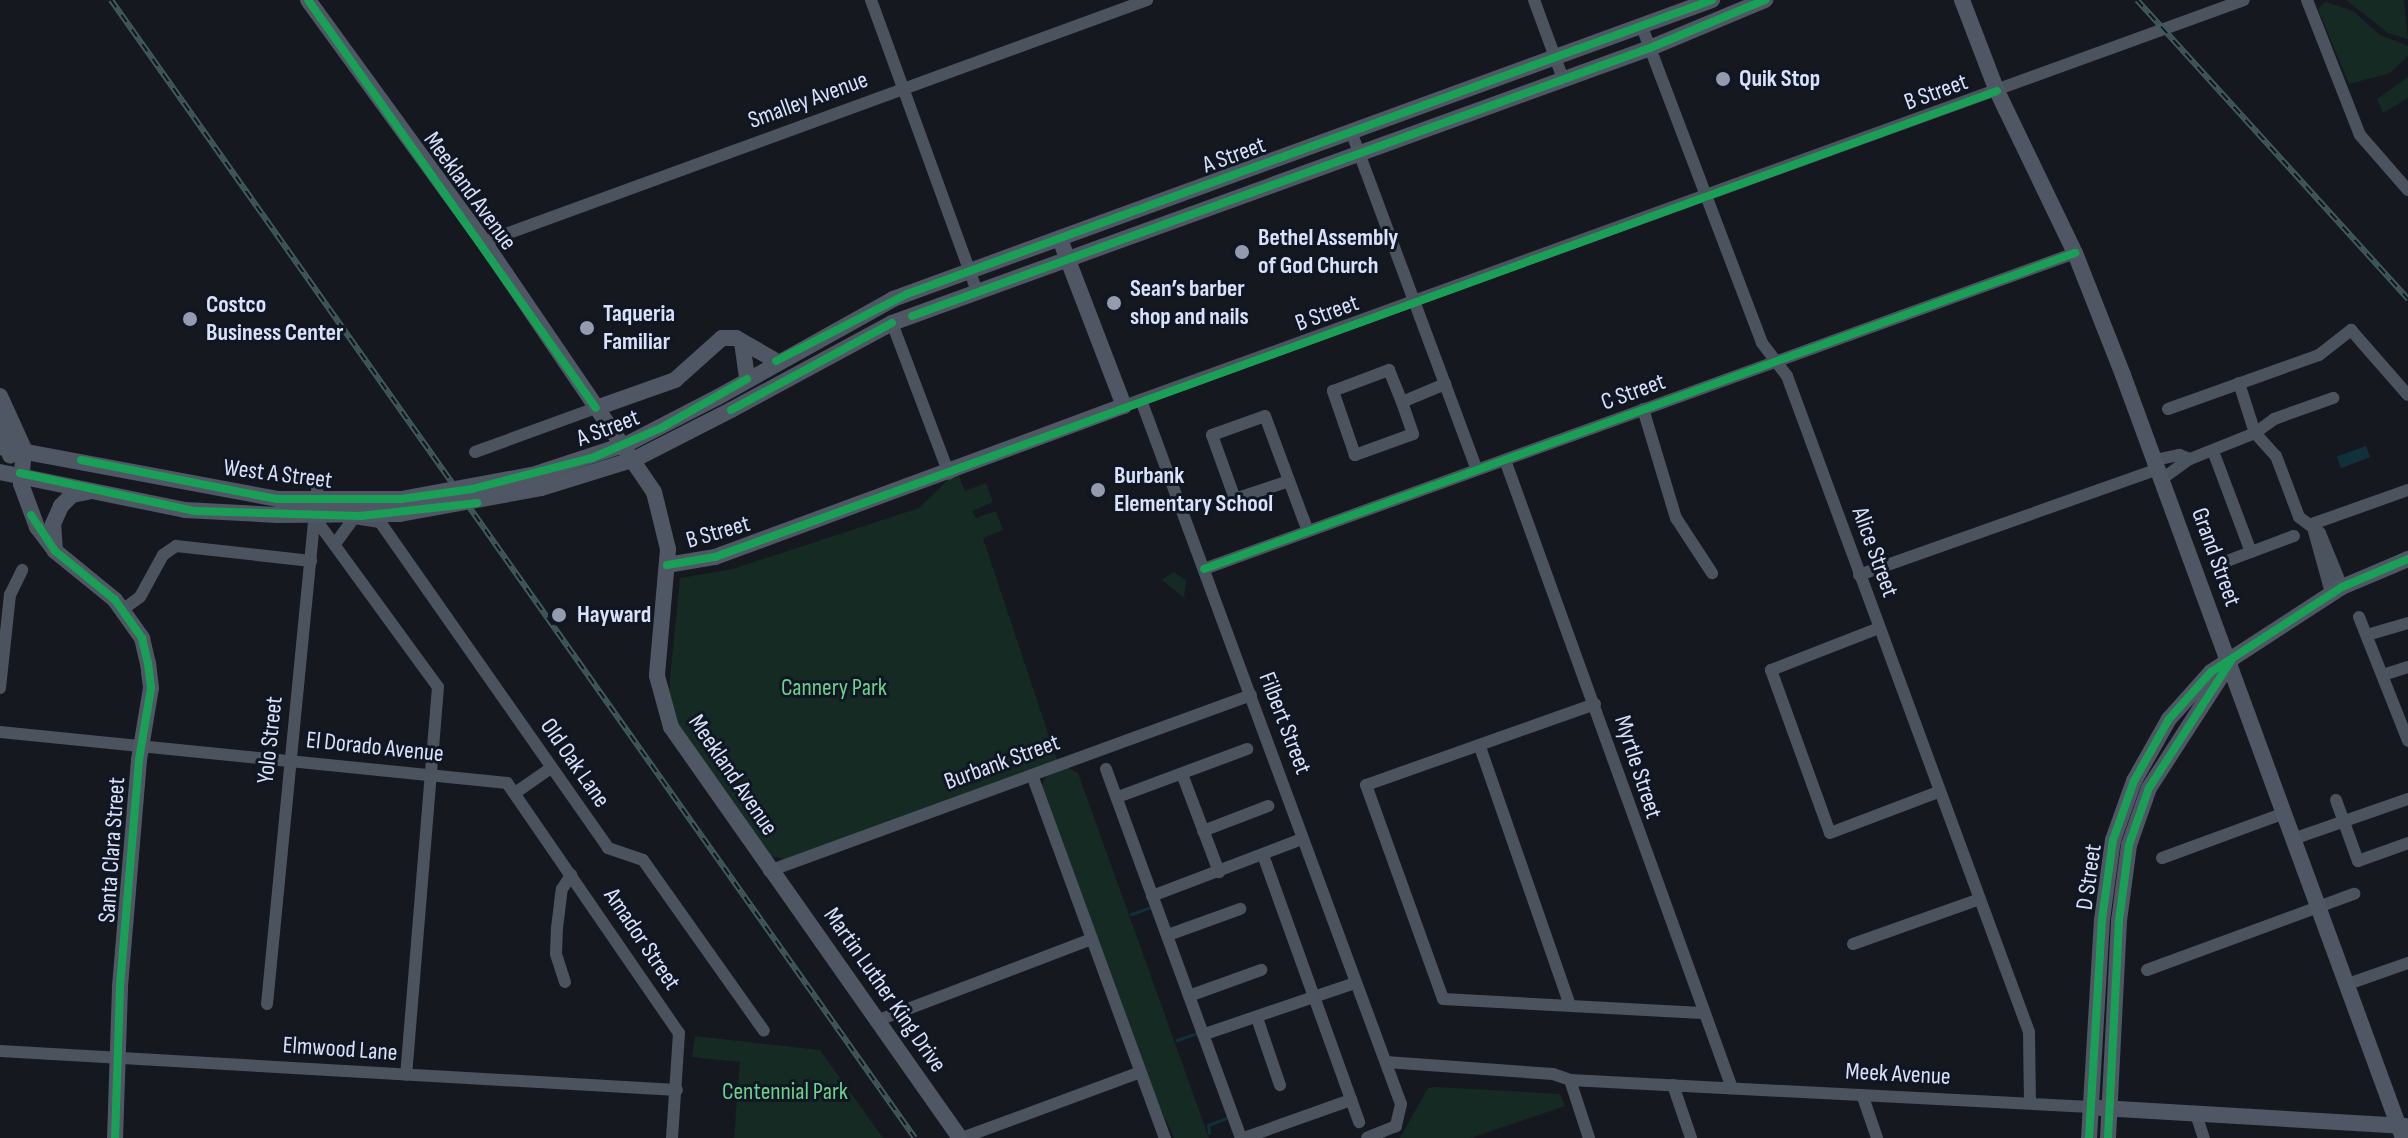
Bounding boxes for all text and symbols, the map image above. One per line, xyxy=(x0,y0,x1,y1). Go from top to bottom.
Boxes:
street label: Smalley Avenue xyxy=(744,65,872,135)
place label: Quik Stop xyxy=(1739,65,1820,93)
street label: B Street xyxy=(1900,67,1972,117)
marker: Quik Stop xyxy=(1714,70,1732,88)
street label: Meekland Avenue xyxy=(417,126,523,256)
street label: A Street xyxy=(1199,130,1269,180)
place label: Bethel Assembly of God Church xyxy=(1258,224,1398,280)
marker: Bethel Assembly of God Church xyxy=(1233,243,1251,261)
place label: Sean’s barber shop and nails xyxy=(1130,275,1249,331)
street label: B Street xyxy=(1291,288,1363,338)
place label: Costco Business Center xyxy=(206,291,344,347)
marker: Sean’s barber shop and nails xyxy=(1105,294,1123,312)
place label: Taqueria Familiar xyxy=(603,300,675,356)
marker: Costco Business Center xyxy=(181,310,199,328)
marker: Taqueria Familiar xyxy=(578,319,596,337)
street label: C Street xyxy=(1597,367,1669,417)
street label: A Street xyxy=(573,403,643,453)
street label: West A Street xyxy=(222,453,334,495)
place label: Burbank Elementary School xyxy=(1114,462,1273,518)
marker: Burbank Elementary School xyxy=(1089,481,1107,499)
street label: Alice Street xyxy=(1845,503,1905,601)
street label: Grand Street xyxy=(2185,504,2247,610)
street label: B Street xyxy=(683,509,753,555)
place label: Hayward xyxy=(577,601,651,629)
marker: Hayward xyxy=(548,604,570,626)
street label: Filbert Street xyxy=(1252,668,1318,778)
park label: Cannery Park xyxy=(781,674,887,702)
street label: Yolo Street xyxy=(251,695,289,785)
street label: Meekland Avenue xyxy=(682,709,784,841)
street label: Myrtle Street xyxy=(1608,712,1668,822)
street label: Old Oak Lane xyxy=(534,713,616,813)
street label: El Dorado Avenue xyxy=(305,725,445,769)
street label: Burbank Street xyxy=(940,728,1064,796)
street label: Santa Clara Street xyxy=(93,776,131,924)
street label: D Street xyxy=(2070,842,2108,912)
street label: Amador Street xyxy=(597,883,687,995)
street label: Martin Luther King Drive xyxy=(817,902,953,1078)
street label: Elmwood Lane xyxy=(282,1031,398,1067)
street label: Meek Avenue xyxy=(1845,1057,1951,1091)
park label: Centennial Park xyxy=(722,1078,848,1106)

